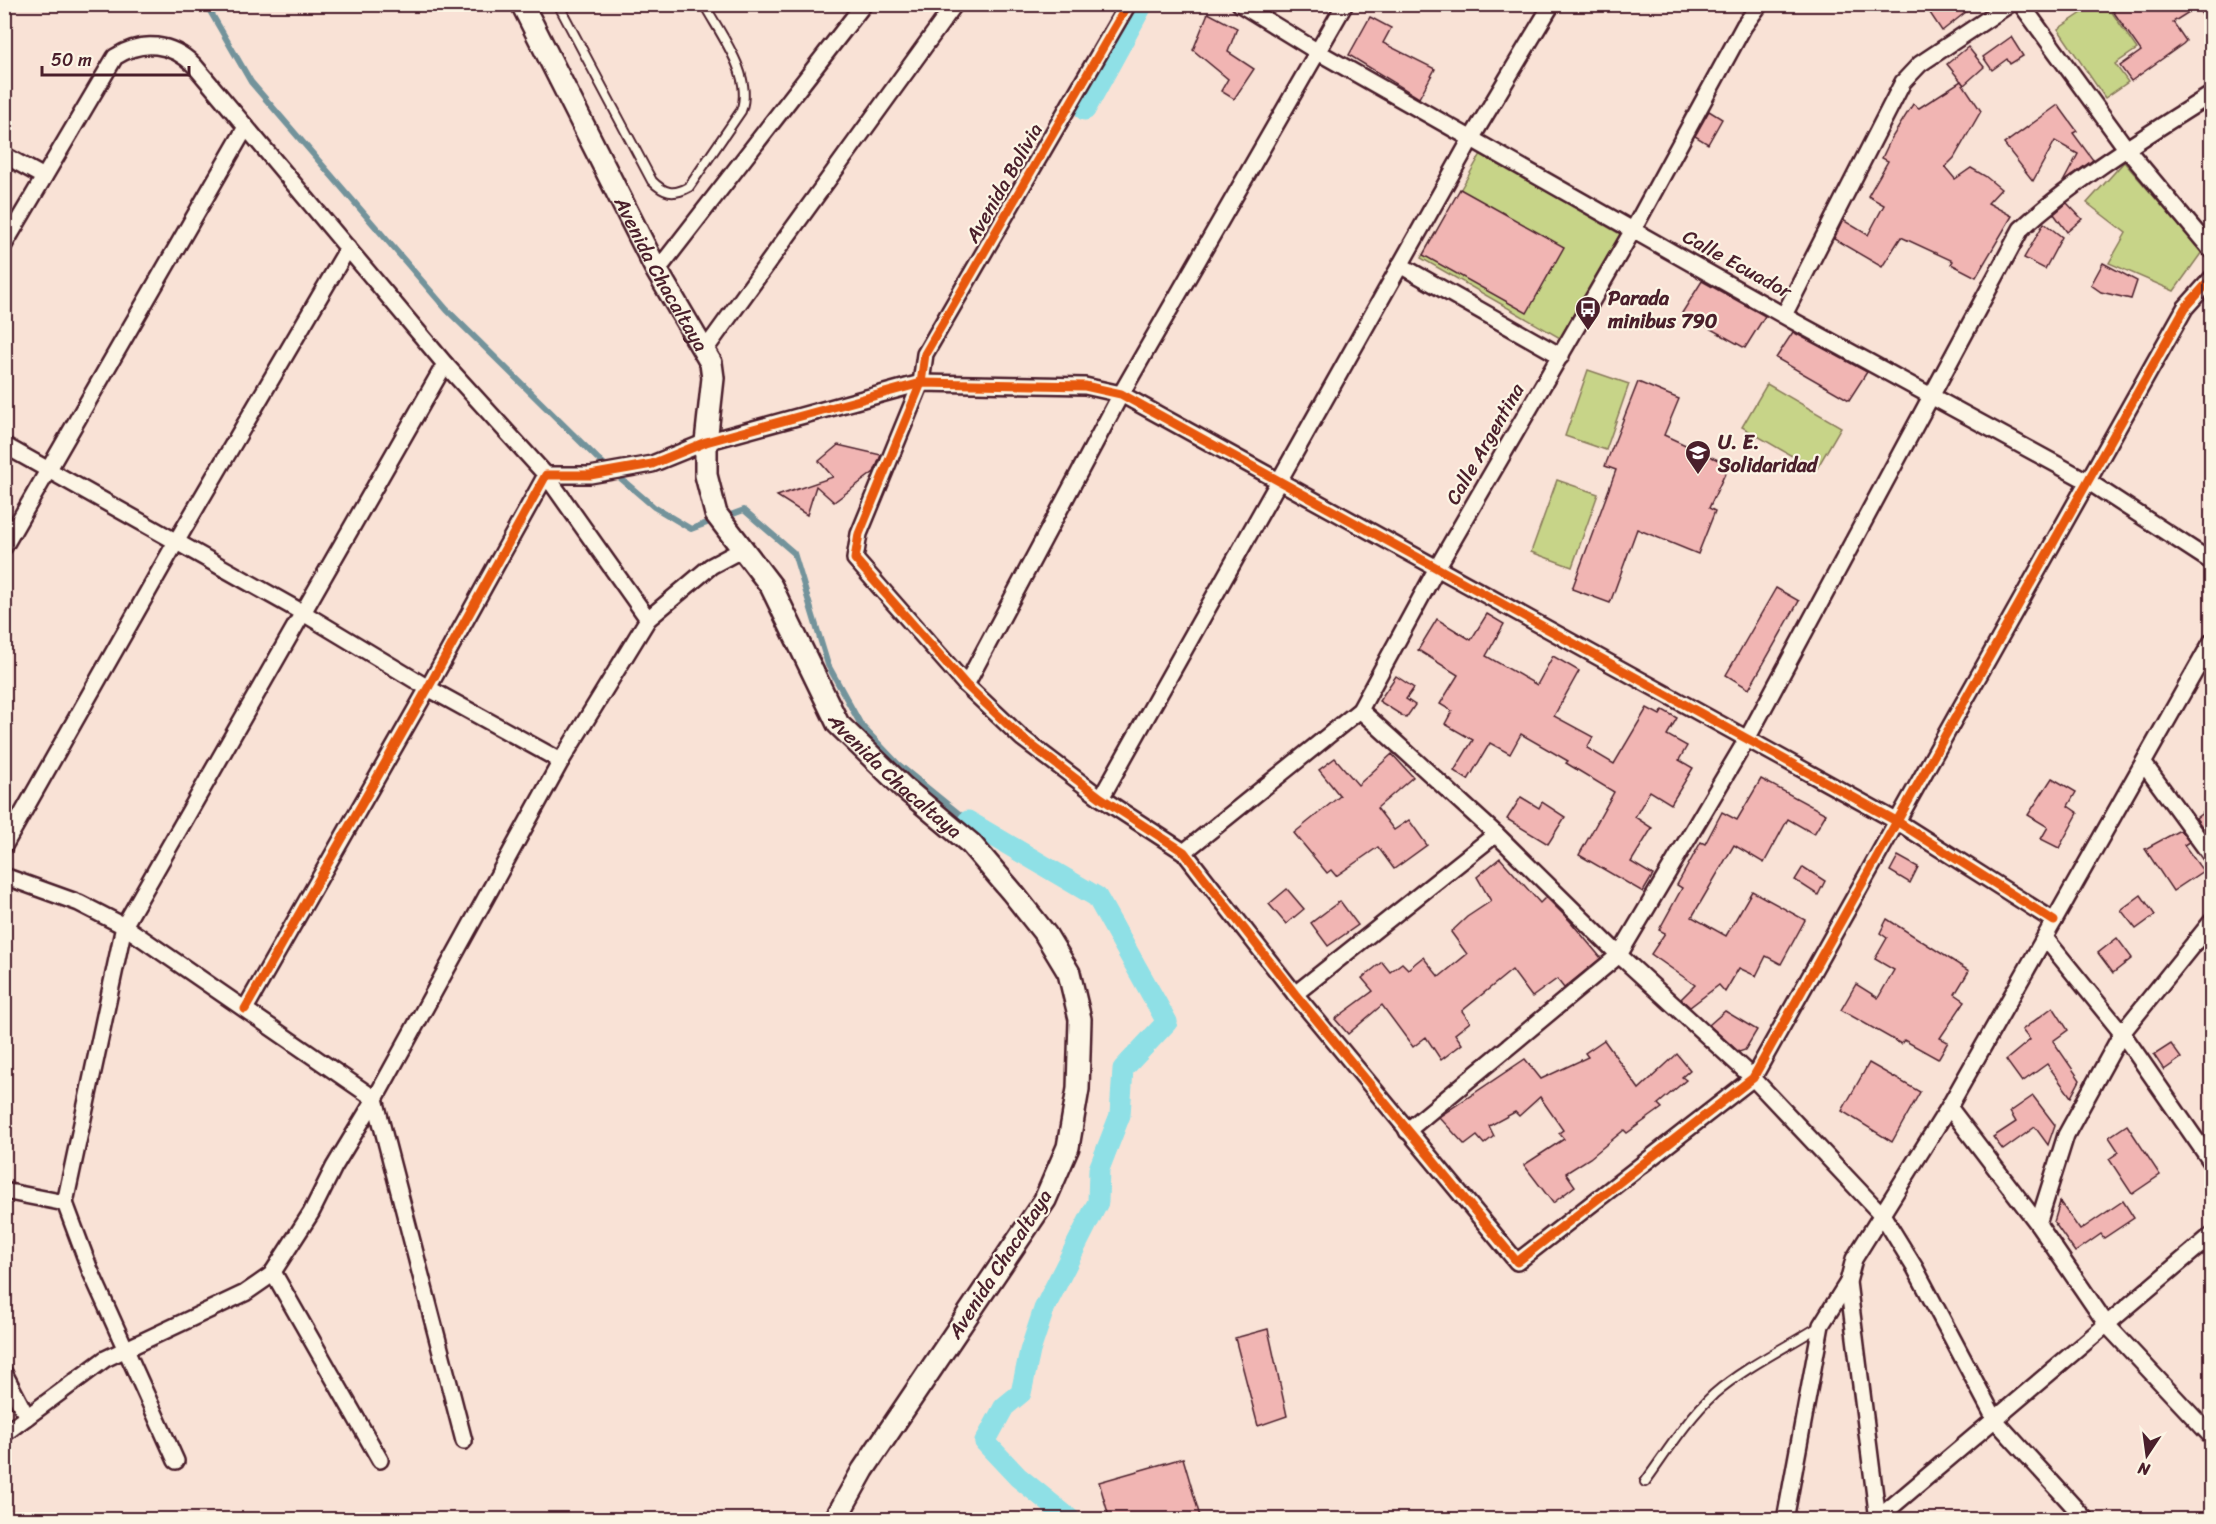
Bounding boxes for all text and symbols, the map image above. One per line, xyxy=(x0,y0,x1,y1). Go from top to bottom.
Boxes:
scale bar xyxy=(42,39,189,77)
text: 50 m xyxy=(51,44,92,76)
street label: Avenida Bolivia xyxy=(955,116,1053,250)
street label: Avenida Chacaltaya xyxy=(604,189,718,359)
street label: Calle Ecuador xyxy=(1676,220,1800,309)
place label: Parada minibus 790 xyxy=(1607,281,1718,339)
bus stop icon: Parada minibus 790 xyxy=(1573,294,1603,332)
street label: Calle Argentina xyxy=(1436,376,1535,511)
place label: U. E. Solidaridad xyxy=(1717,425,1819,483)
school or university icon: U. E. Solidaridad xyxy=(1683,438,1713,476)
street label: Avenida Chacaltaya xyxy=(818,707,970,847)
street label: Avenida Chacaltaya xyxy=(938,1182,1062,1347)
north arrow xyxy=(2117,1425,2177,1485)
text: N xyxy=(2134,1454,2153,1485)

